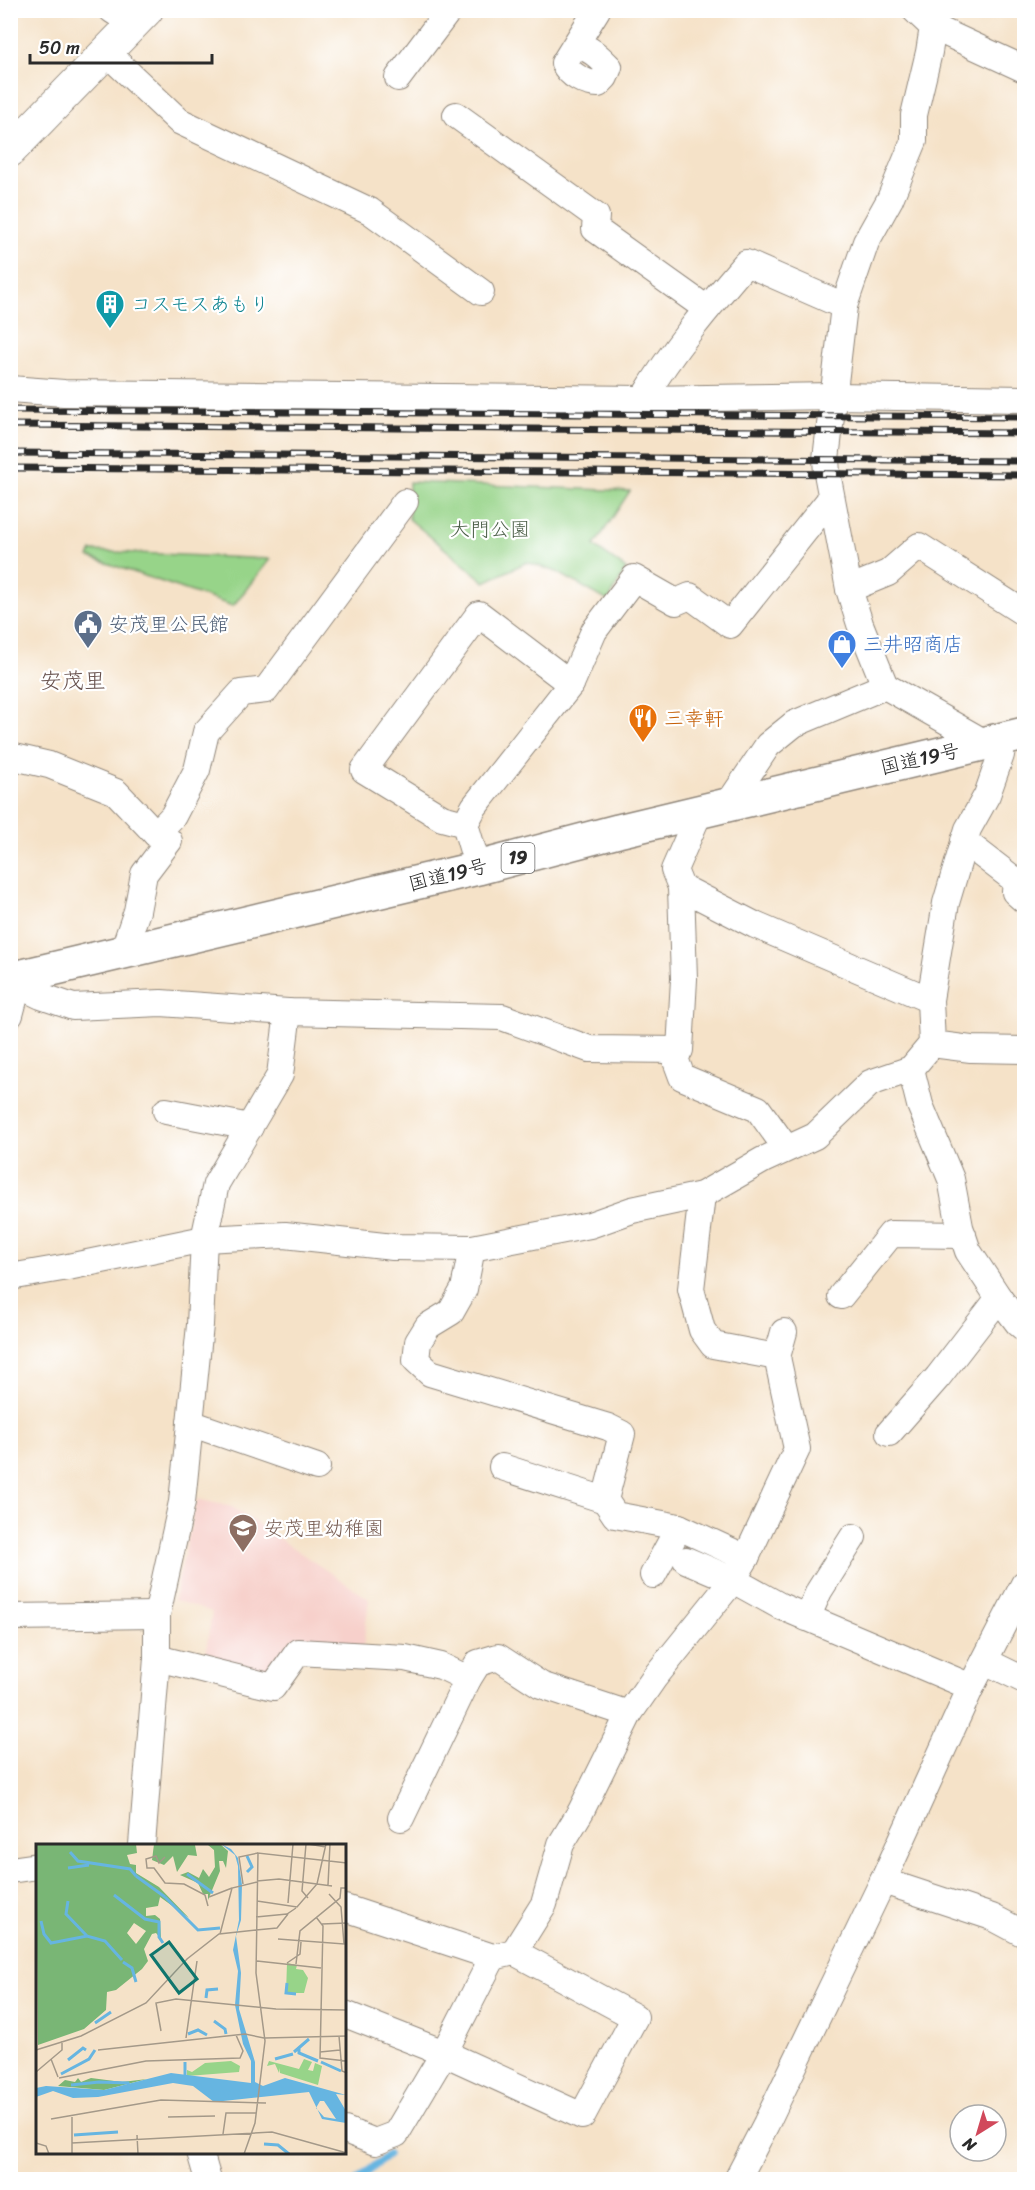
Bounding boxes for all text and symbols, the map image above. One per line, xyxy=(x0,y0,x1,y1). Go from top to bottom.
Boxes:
scale bar xyxy=(30,27,212,65)
text: 50 m xyxy=(39,32,80,64)
place label: コスモスあもり xyxy=(131,287,270,322)
building icon: コスモスあもり xyxy=(94,288,126,330)
park label: 大門公園 xyxy=(450,512,530,547)
place label: 安茂里公民館 xyxy=(109,607,229,642)
public building icon: 安茂里公民館 xyxy=(72,608,104,650)
place label: 三井昭商店 xyxy=(863,627,963,662)
shop icon: 三井昭商店 xyxy=(826,628,858,670)
district label: 安茂里 xyxy=(40,661,106,700)
place label: 三幸軒 xyxy=(664,701,724,736)
restaurant icon: 三幸軒 xyxy=(627,702,659,744)
street label: 国道19号 xyxy=(877,733,963,785)
road number: 19 xyxy=(502,843,534,873)
street label: 国道19号 xyxy=(405,848,491,902)
place label: 安茂里幼稚園 xyxy=(264,1511,384,1546)
school or university icon: 安茂里幼稚園 xyxy=(227,1512,259,1554)
inset map xyxy=(36,1844,346,2154)
north arrow xyxy=(948,2103,1008,2163)
text: N xyxy=(955,2129,983,2160)

